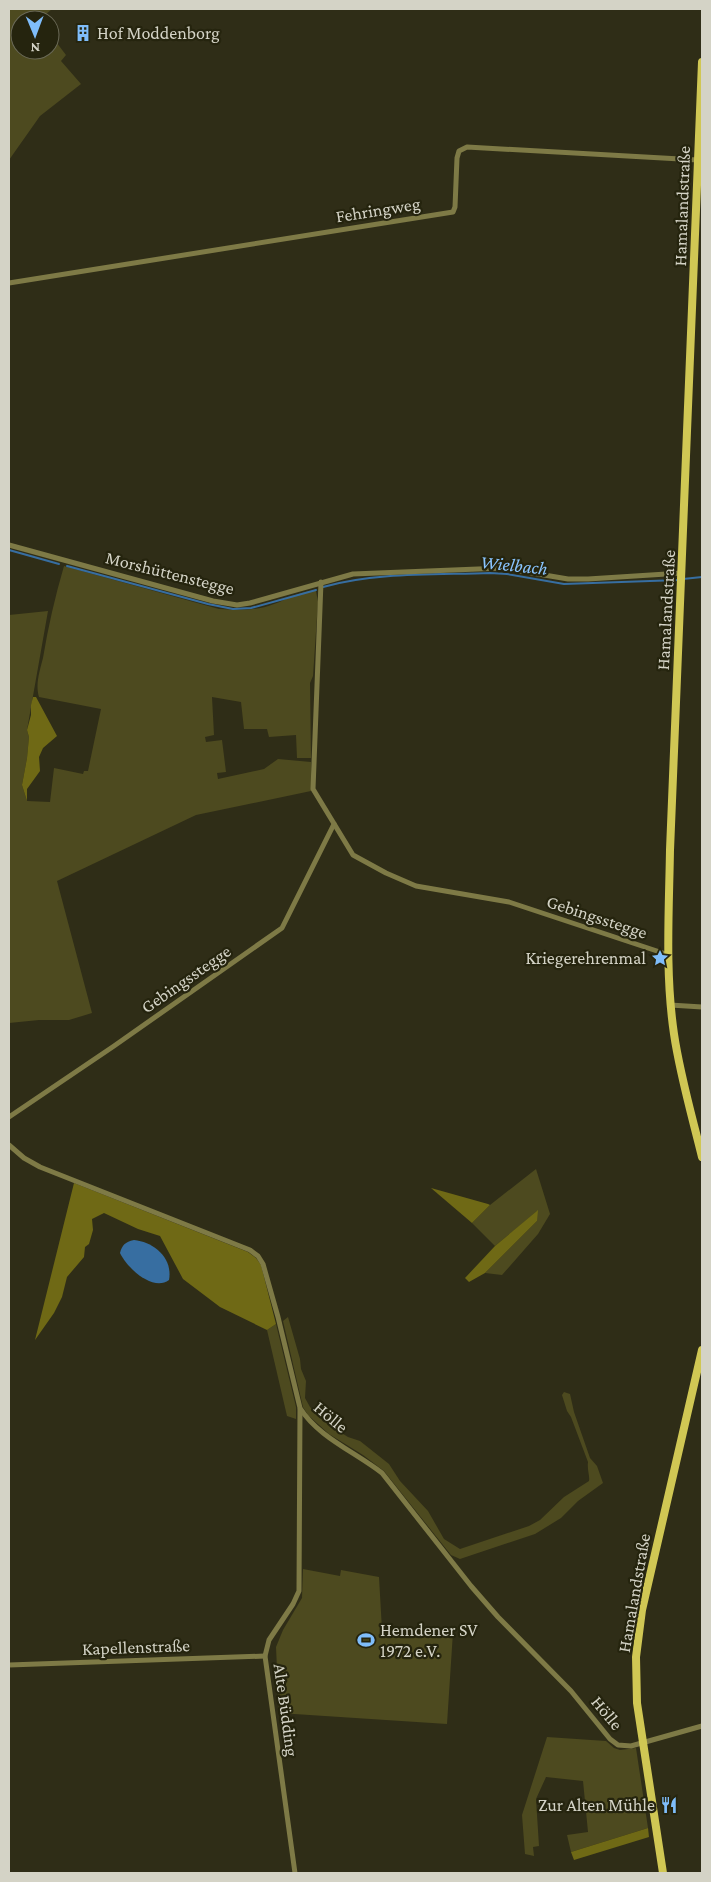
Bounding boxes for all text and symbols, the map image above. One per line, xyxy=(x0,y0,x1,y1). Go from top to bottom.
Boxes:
north arrow xyxy=(10,10,60,60)
building icon: Hof Moddenborg xyxy=(73,23,93,43)
place label: Hof Moddenborg xyxy=(97,23,220,43)
text: N xyxy=(30,40,40,56)
street label: Hamalandstraße xyxy=(670,145,694,267)
street label: Fehringweg xyxy=(334,193,422,227)
street label: Morshüttenstegge xyxy=(104,547,236,599)
street label: Hamalandstraße xyxy=(653,549,679,671)
water label: Wielbach xyxy=(479,551,549,579)
street label: Gebingsstegge xyxy=(544,891,650,943)
street label: Gebingsstegge xyxy=(137,941,235,1017)
place label: Kriegerehrenmal xyxy=(525,948,646,968)
place icon: Kriegerehrenmal xyxy=(650,948,670,968)
street label: Hölle xyxy=(310,1397,352,1437)
street label: Hamalandstraße xyxy=(614,1532,654,1654)
place label: Hemdener SV 1972 e.V. xyxy=(380,1620,478,1661)
sports icon: Hemdener SV 1972 e.V. xyxy=(356,1630,376,1650)
street label: Kapellenstraße xyxy=(82,1635,191,1659)
street label: Alte Büdding xyxy=(270,1662,302,1758)
street label: Hölle xyxy=(587,1692,627,1734)
place label: Zur Alten Mühle xyxy=(538,1795,655,1815)
restaurant icon: Zur Alten Mühle xyxy=(659,1795,679,1815)

